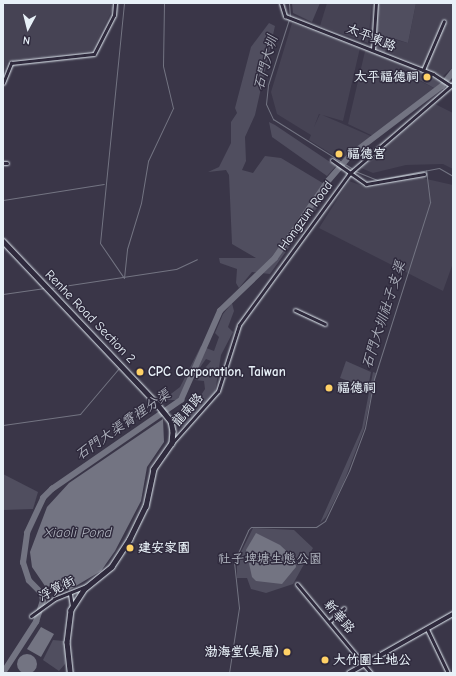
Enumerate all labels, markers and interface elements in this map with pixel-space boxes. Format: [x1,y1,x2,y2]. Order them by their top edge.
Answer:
north arrow [8,8,48,48]
street label: 太平東路 [344,21,398,55]
text: N [22,34,31,47]
water label: 石門大圳 [251,34,281,92]
place label: 太平福德祠 [354,69,419,85]
marker: 太平福德祠 [422,72,432,82]
place label: 福德宮 [347,146,386,162]
marker: 福德宮 [334,149,344,159]
street label: Hongzun Road [276,178,336,254]
water label: 石門大圳社子支渠 [359,259,409,371]
street label: Renhe Road Section 2 [42,267,138,367]
place label: CPC Corporation, Taiwan [148,364,286,380]
marker: CPC Corporation, Taiwan [135,367,145,377]
place label: 福德祠 [337,380,376,396]
marker: 福德祠 [324,383,334,393]
water label: 石門大渠霄裡分渠 [72,386,174,464]
street label: 龍南路 [169,390,207,430]
water label: Xiaoli Pond [44,525,112,541]
place label: 建安家園 [138,540,190,556]
marker: 建安家園 [125,543,135,553]
park label: 社子埤塘生態公園 [218,551,322,567]
street label: 浮筧街 [36,573,78,605]
street label: 新華路 [320,597,358,637]
place label: 渤海堂(吳厝) [205,644,279,660]
marker: 渤海堂(吳厝) [282,647,292,657]
place label: 大竹圍土地公 [333,652,411,668]
marker: 大竹圍土地公 [320,655,330,665]

